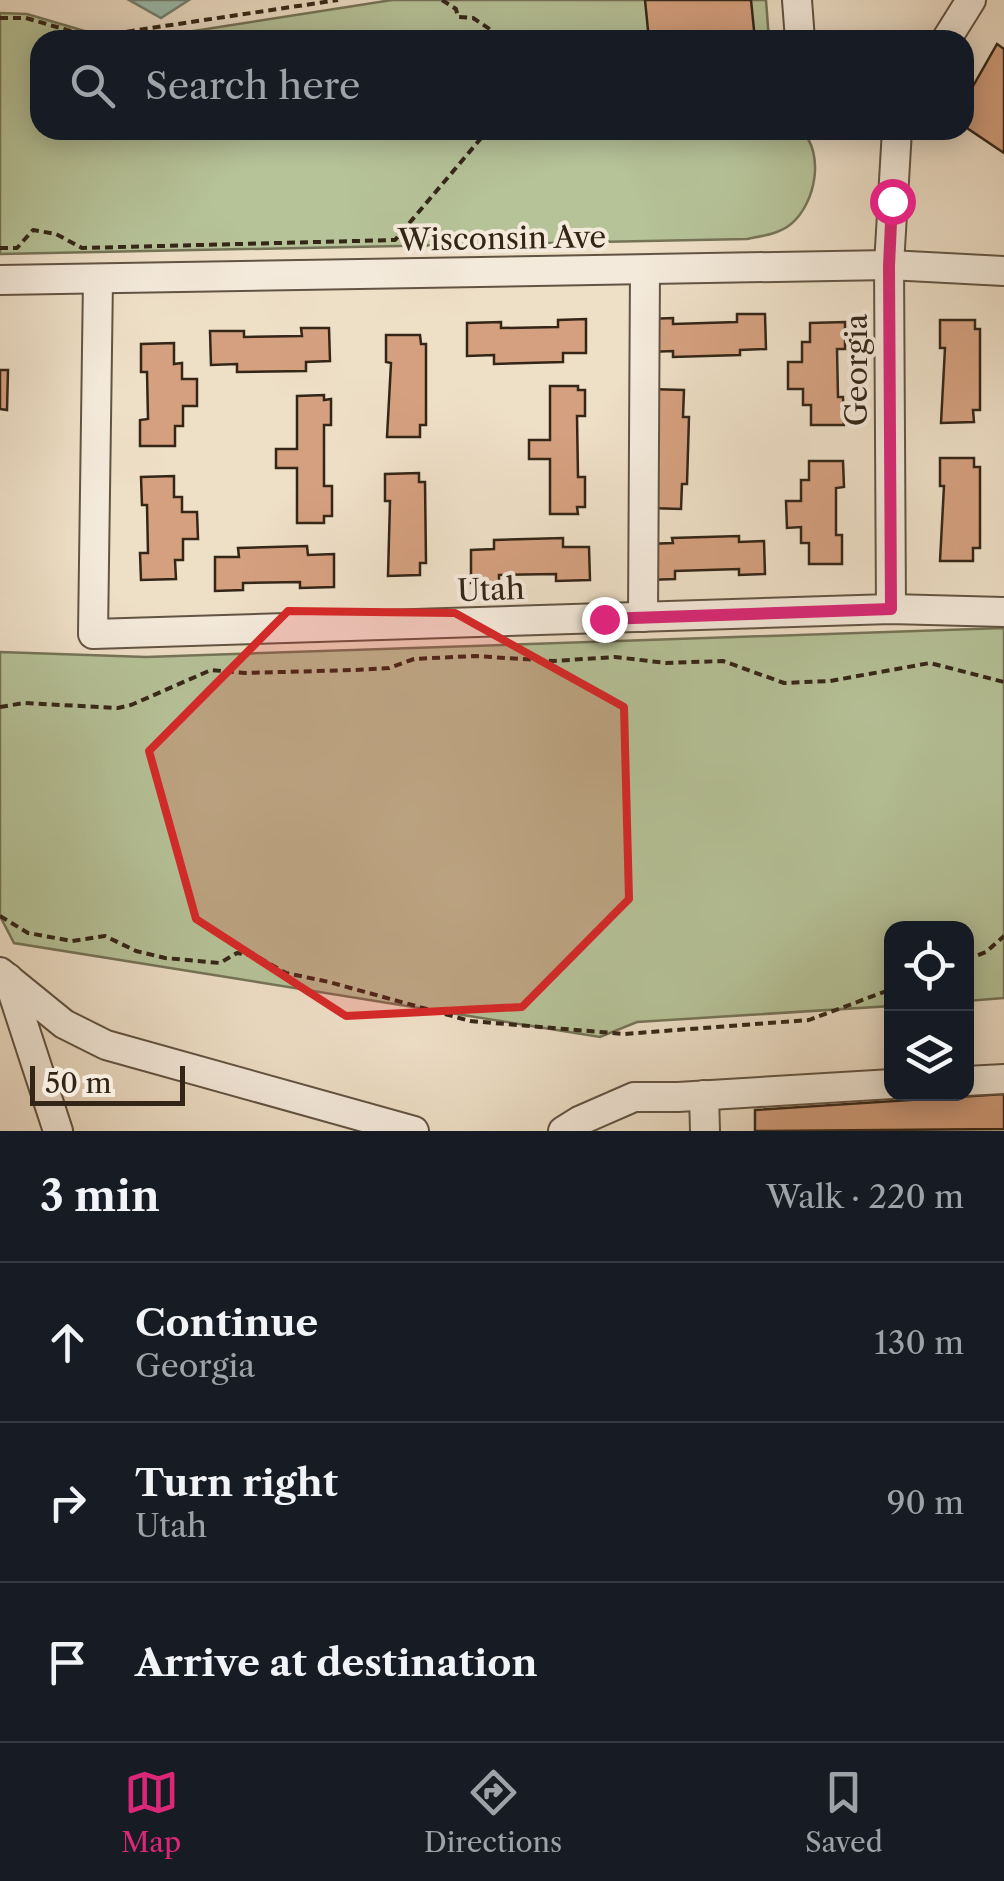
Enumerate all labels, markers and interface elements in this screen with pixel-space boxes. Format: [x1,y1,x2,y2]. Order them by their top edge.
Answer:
search box [30,30,974,140]
icon: search [65,58,120,113]
text: Search here [145,62,360,109]
route start [870,179,916,225]
street label: Wisconsin Ave [397,218,606,259]
street label: Georgia [838,314,875,426]
street label: Utah [457,570,526,609]
route end [582,597,628,643]
map controls [884,921,974,1101]
button: locate [884,921,974,1011]
button: layers [884,1011,974,1101]
scale bar [30,1061,185,1106]
text: 50 m [45,1066,112,1100]
text: 3 min [40,1170,160,1222]
text: Walk · 220 m [766,1177,964,1216]
text: Continue [135,1299,318,1346]
icon: ahead [40,1315,95,1370]
text: 130 m [874,1323,964,1362]
text: Georgia [135,1346,255,1385]
text: Turn right [135,1459,338,1506]
icon: right [40,1475,95,1530]
text: 90 m [887,1483,964,1522]
text: Utah [135,1506,207,1545]
icon: arrive [40,1635,95,1690]
text: Arrive at destination [135,1639,538,1686]
tab: Map [121,1765,181,1859]
tab: Directions [424,1765,562,1859]
tab: Saved [805,1765,883,1859]

